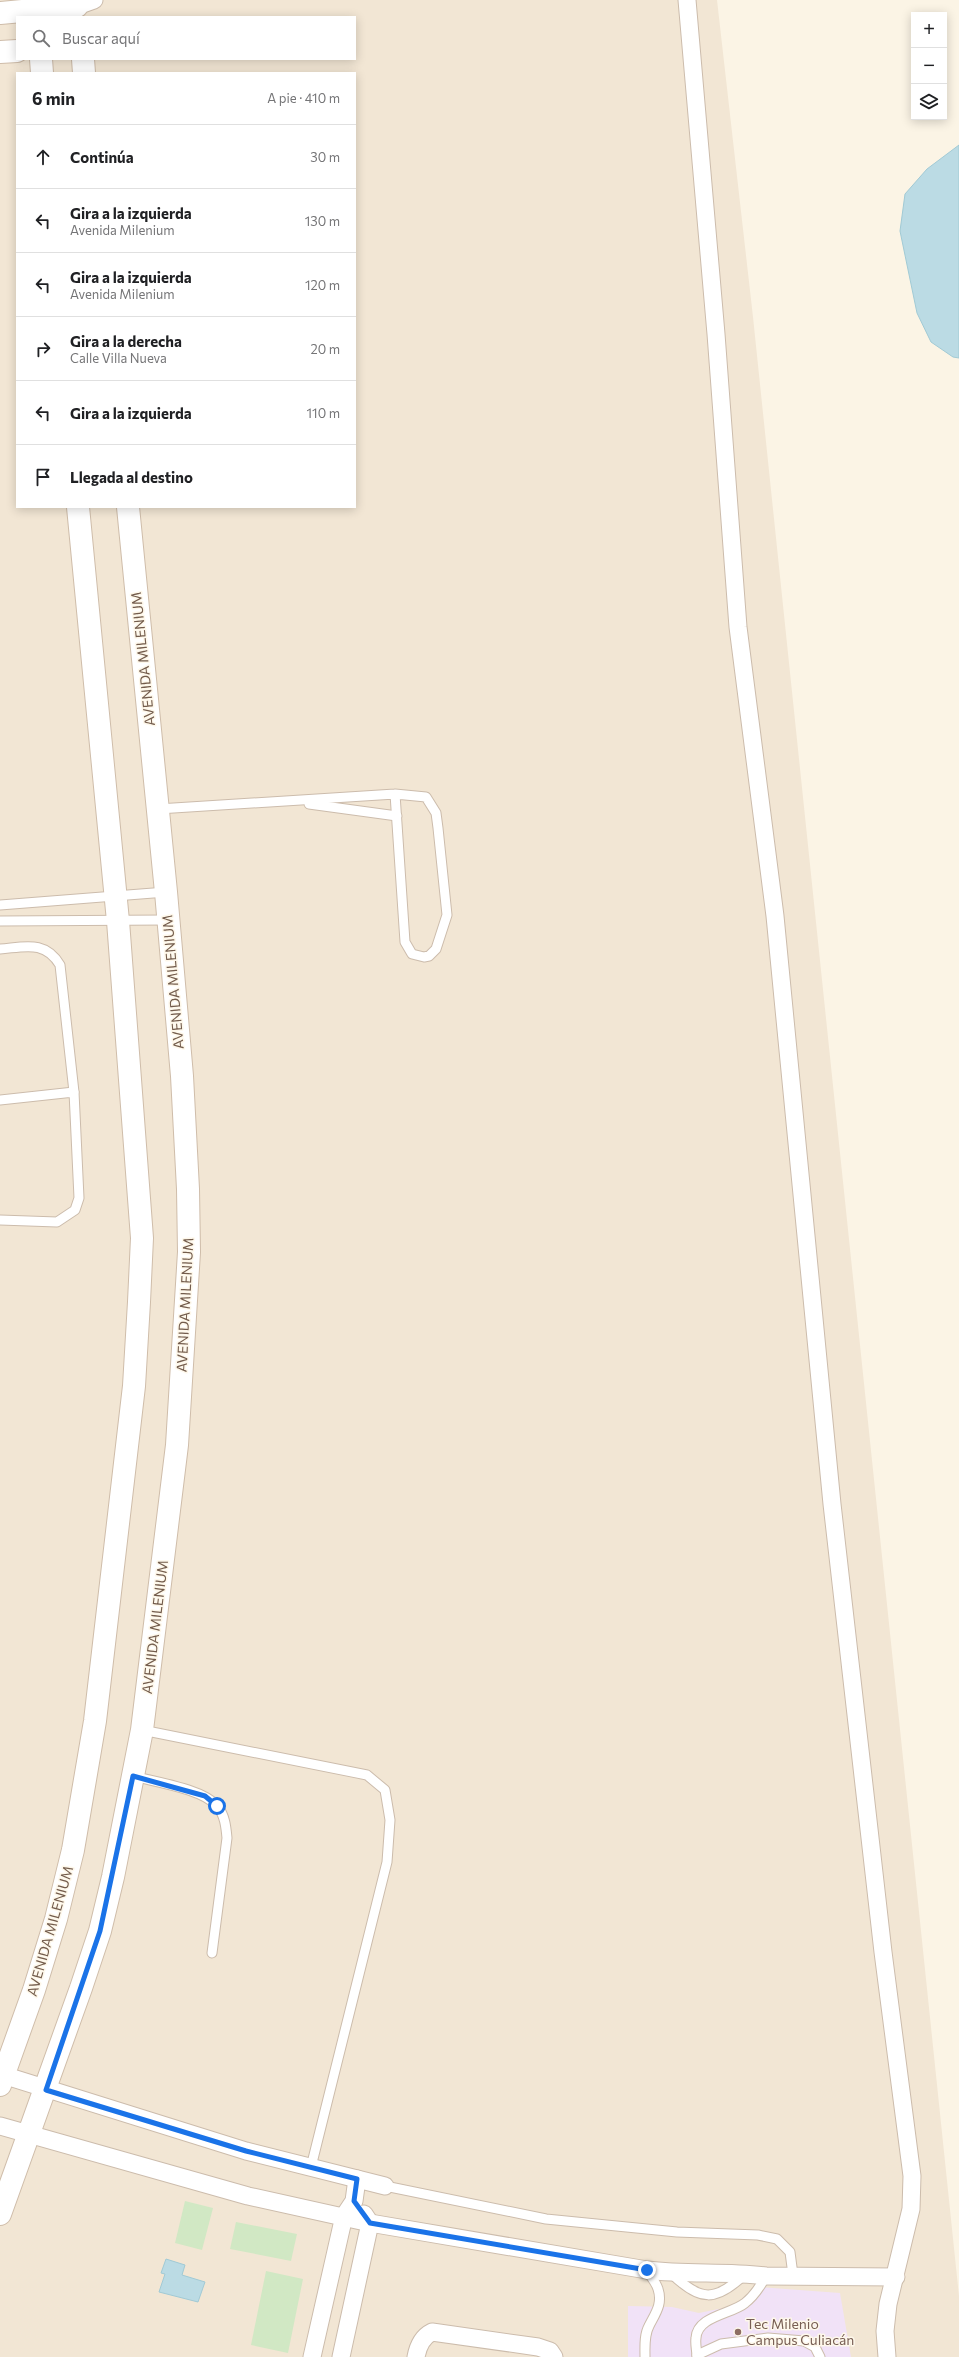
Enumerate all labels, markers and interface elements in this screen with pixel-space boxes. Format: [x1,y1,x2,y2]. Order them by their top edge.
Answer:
map controls [911,12,947,120]
button: + [911,12,947,48]
search box [16,16,356,60]
icon: search [30,27,52,49]
text: Buscar aquí [62,29,140,47]
button: − [911,48,947,84]
button: layers [911,84,947,120]
text: 6 min [32,88,75,109]
text: A pie · 410 m [267,90,340,106]
icon: ahead [32,146,54,168]
text: Continúa [70,148,134,166]
text: 30 m [310,149,340,165]
text: Gira a la izquierda [70,204,192,222]
icon: left [32,210,54,232]
text: 130 m [305,213,340,229]
text: Avenida Milenium [70,222,175,238]
text: Gira a la izquierda [70,268,192,286]
icon: left [32,274,54,296]
text: 120 m [305,277,340,293]
text: Avenida Milenium [70,286,175,302]
text: Gira a la derecha [70,332,182,350]
icon: right [32,338,54,360]
text: 20 m [311,341,340,357]
text: Calle Villa Nueva [70,350,167,366]
icon: left [32,402,54,424]
text: Gira a la izquierda [70,404,192,422]
text: 110 m [307,405,340,421]
icon: arrive [32,466,54,488]
text: Llegada al destino [70,468,193,486]
street label: AVENIDA MILENIUM [127,591,158,727]
street label: AVENIDA MILENIUM [158,914,187,1050]
street label: AVENIDA MILENIUM [172,1237,197,1373]
street label: AVENIDA MILENIUM [138,1559,171,1695]
route start [208,1797,226,1815]
street label: AVENIDA MILENIUM [23,1864,76,1998]
route end [638,2261,656,2279]
place label: Tec Milenio Campus Culiacán [746,2315,854,2348]
marker: Tec Milenio Campus Culiacán [733,2327,743,2337]

